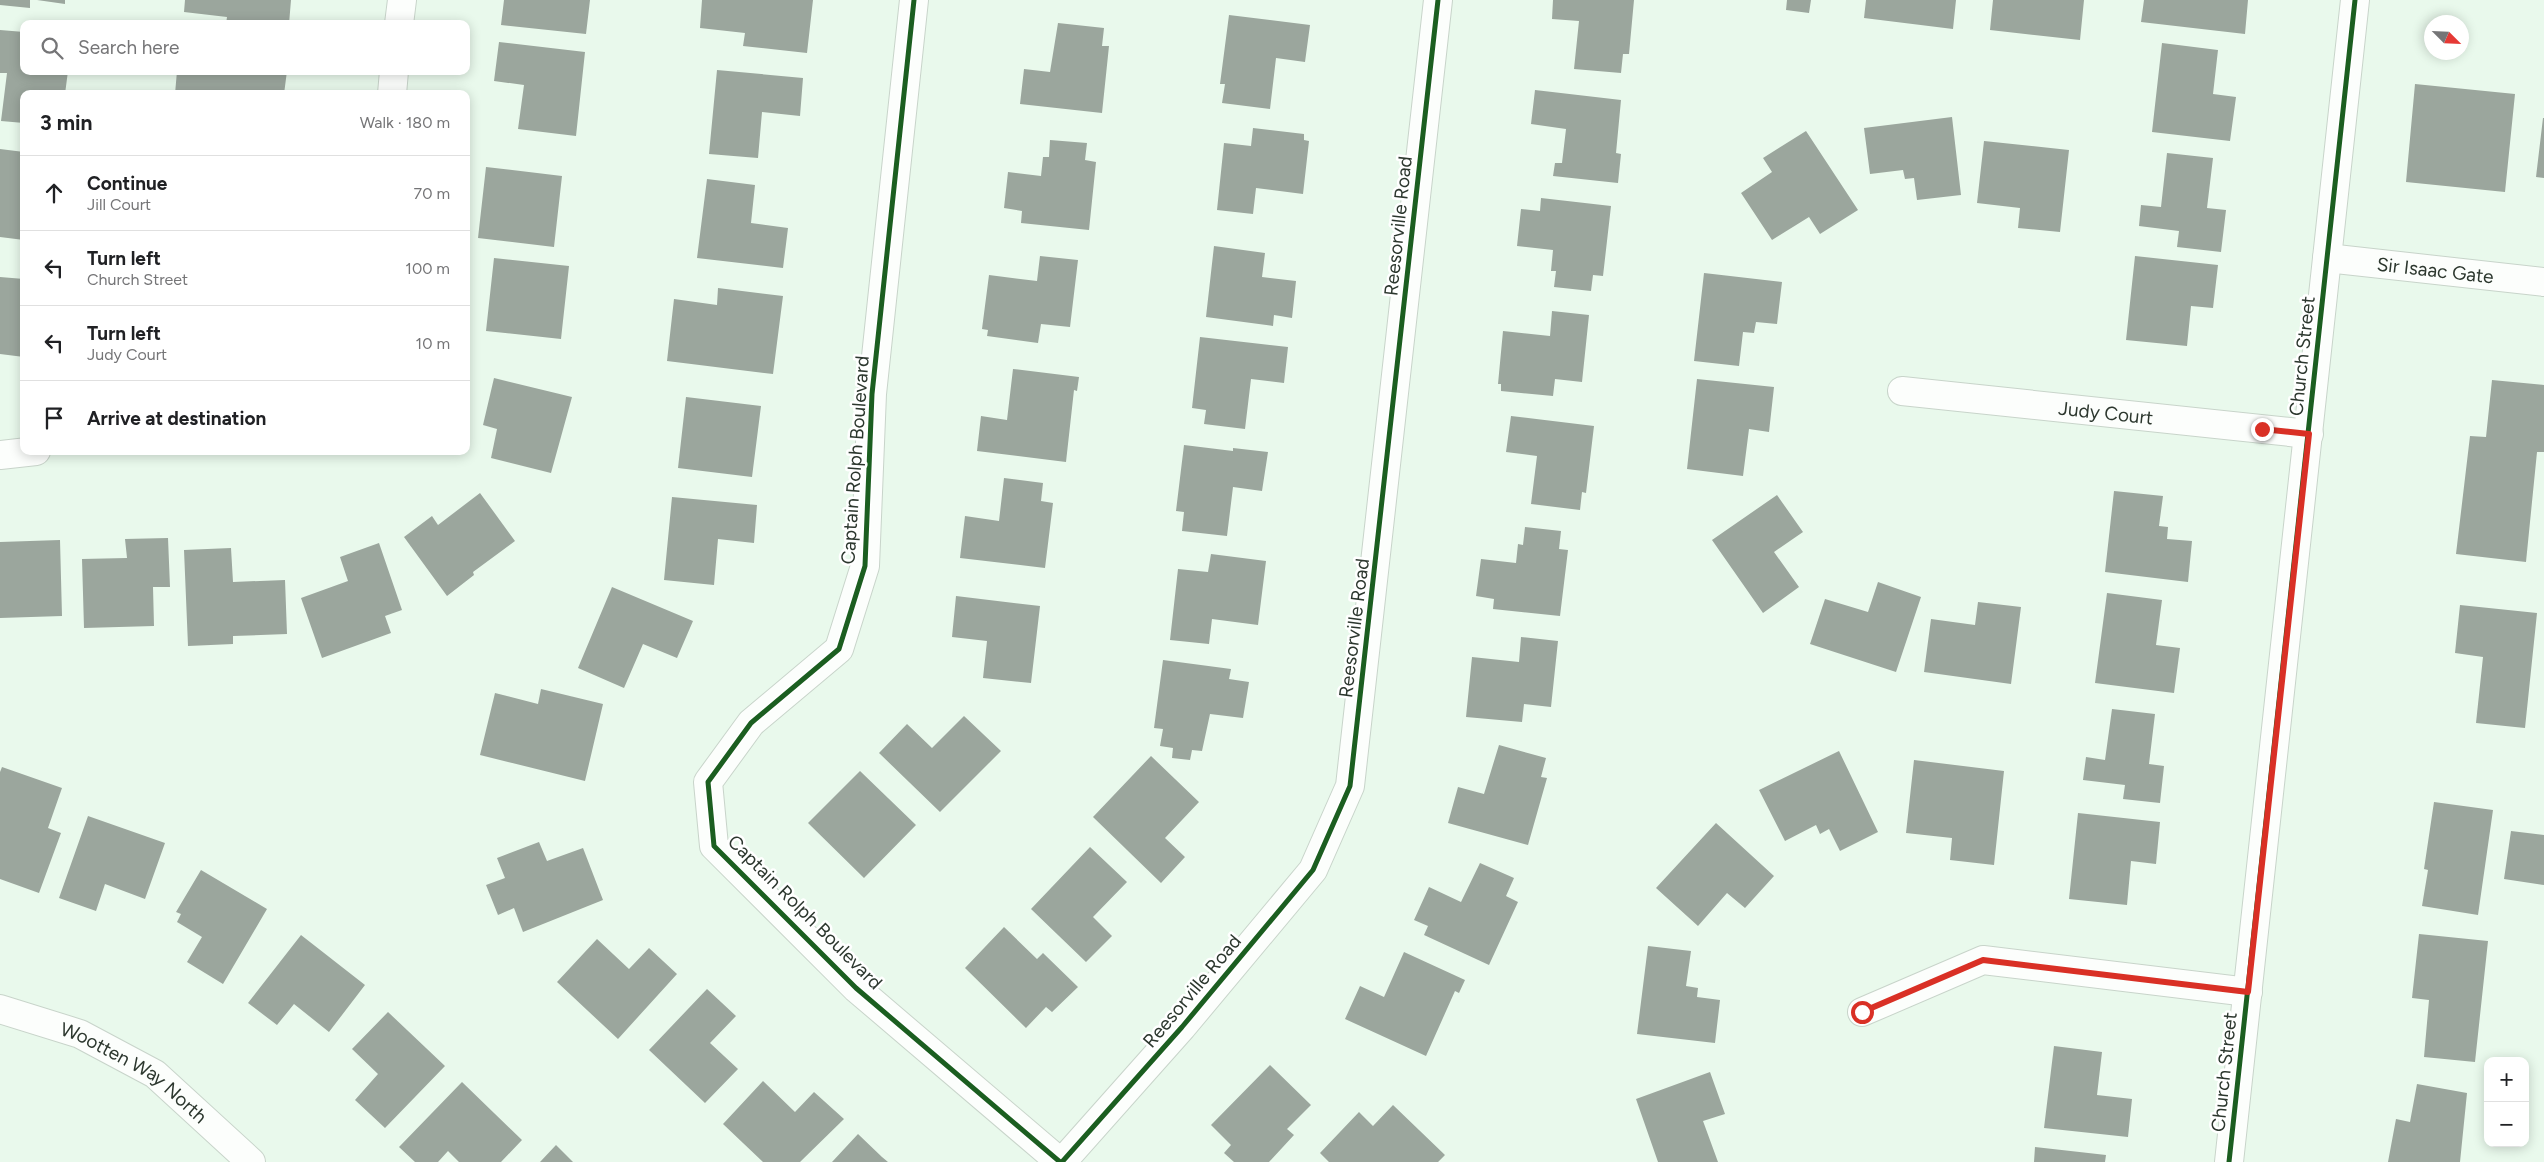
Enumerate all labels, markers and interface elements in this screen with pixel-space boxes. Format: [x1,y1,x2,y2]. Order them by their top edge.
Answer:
north arrow [2424,15,2469,60]
search box [20,20,470,75]
icon: search [38,34,66,62]
text: Search here [78,36,180,59]
text: 3 min [40,110,92,135]
text: Walk · 180 m [360,113,450,132]
street label: Reesorville Road [1379,155,1417,297]
text: Continue [87,172,167,195]
icon: ahead [40,179,68,207]
text: 70 m [414,184,450,203]
text: Jill Court [87,195,151,214]
text: Turn left [87,247,161,270]
street label: Sir Isaac Gate [2376,252,2495,288]
icon: left [40,254,68,282]
text: 100 m [405,259,450,278]
text: Church Street [87,270,188,289]
street label: Church Street [2284,295,2320,417]
text: Turn left [87,322,161,345]
icon: left [40,329,68,357]
text: 10 m [416,334,450,353]
text: Judy Court [87,345,167,364]
street label: Captain Rolph Boulevard [836,355,874,565]
street label: Judy Court [2057,396,2154,429]
icon: arrive [40,404,68,432]
text: Arrive at destination [87,407,266,430]
route end [2251,418,2274,441]
street label: Reesorville Road [1334,557,1374,699]
street label: Captain Rolph Boulevard [723,830,887,994]
street label: Reesorville Road [1138,930,1246,1052]
route start [1851,1001,1874,1024]
street label: Church Street [2206,1011,2242,1133]
street label: Wootten Way North [58,1017,212,1128]
map controls [2484,1057,2529,1147]
button: + [2484,1057,2529,1102]
button: − [2484,1102,2529,1147]

